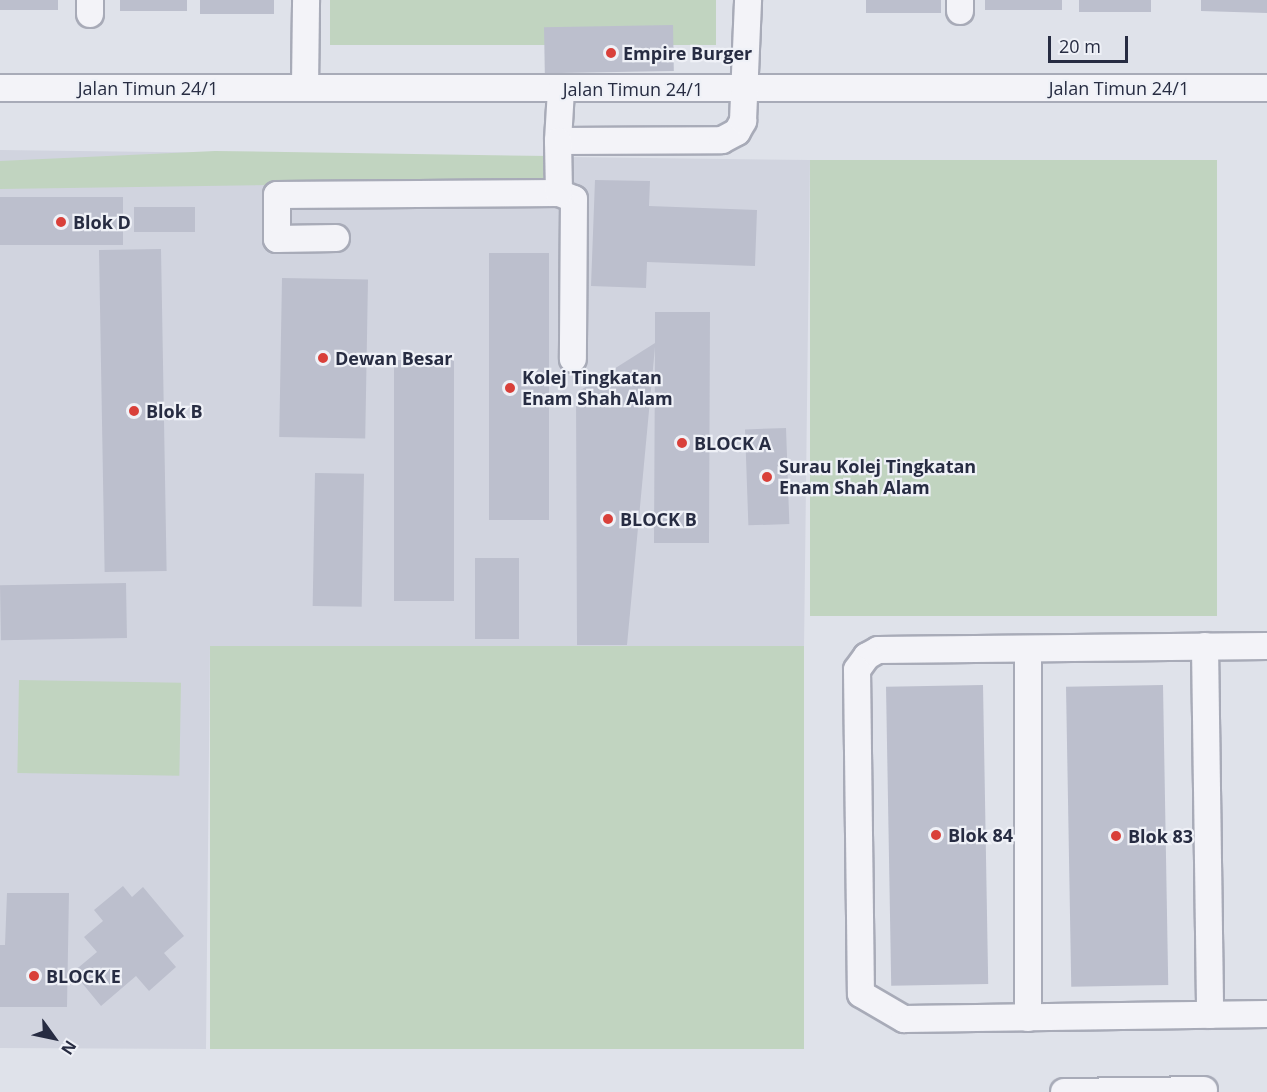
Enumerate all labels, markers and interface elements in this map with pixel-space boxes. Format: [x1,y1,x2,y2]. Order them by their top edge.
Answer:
scale bar [1051,24,1130,62]
text: 20 m [1059,34,1101,58]
place label: Empire Burger [623,42,752,64]
marker: Empire Burger [604,46,618,60]
street label: Jalan Timun 24/1 [78,77,218,99]
street label: Jalan Timun 24/1 [1049,77,1189,99]
street label: Jalan Timun 24/1 [563,78,703,100]
place label: Blok D [73,211,131,233]
marker: Blok D [54,215,68,229]
place label: Dewan Besar [335,347,452,369]
marker: Dewan Besar [316,351,330,365]
place label: Kolej Tingkatan Enam Shah Alam [522,367,673,410]
marker: Kolej Tingkatan Enam Shah Alam [503,381,517,395]
place label: Blok B [146,400,203,422]
marker: Blok B [127,404,141,418]
place label: BLOCK A [694,432,771,454]
marker: BLOCK A [675,436,689,450]
place label: Surau Kolej Tingkatan Enam Shah Alam [779,456,976,498]
marker: Surau Kolej Tingkatan Enam Shah Alam [760,470,774,484]
place label: BLOCK B [620,508,697,530]
marker: BLOCK B [601,512,615,526]
place label: Blok 84 [948,824,1013,846]
place label: Blok 83 [1128,825,1193,847]
marker: Blok 84 [929,828,943,842]
marker: Blok 83 [1109,829,1123,843]
place label: BLOCK E [46,965,121,987]
marker: BLOCK E [27,969,41,983]
north arrow [24,1008,84,1068]
text: N [56,1036,82,1059]

